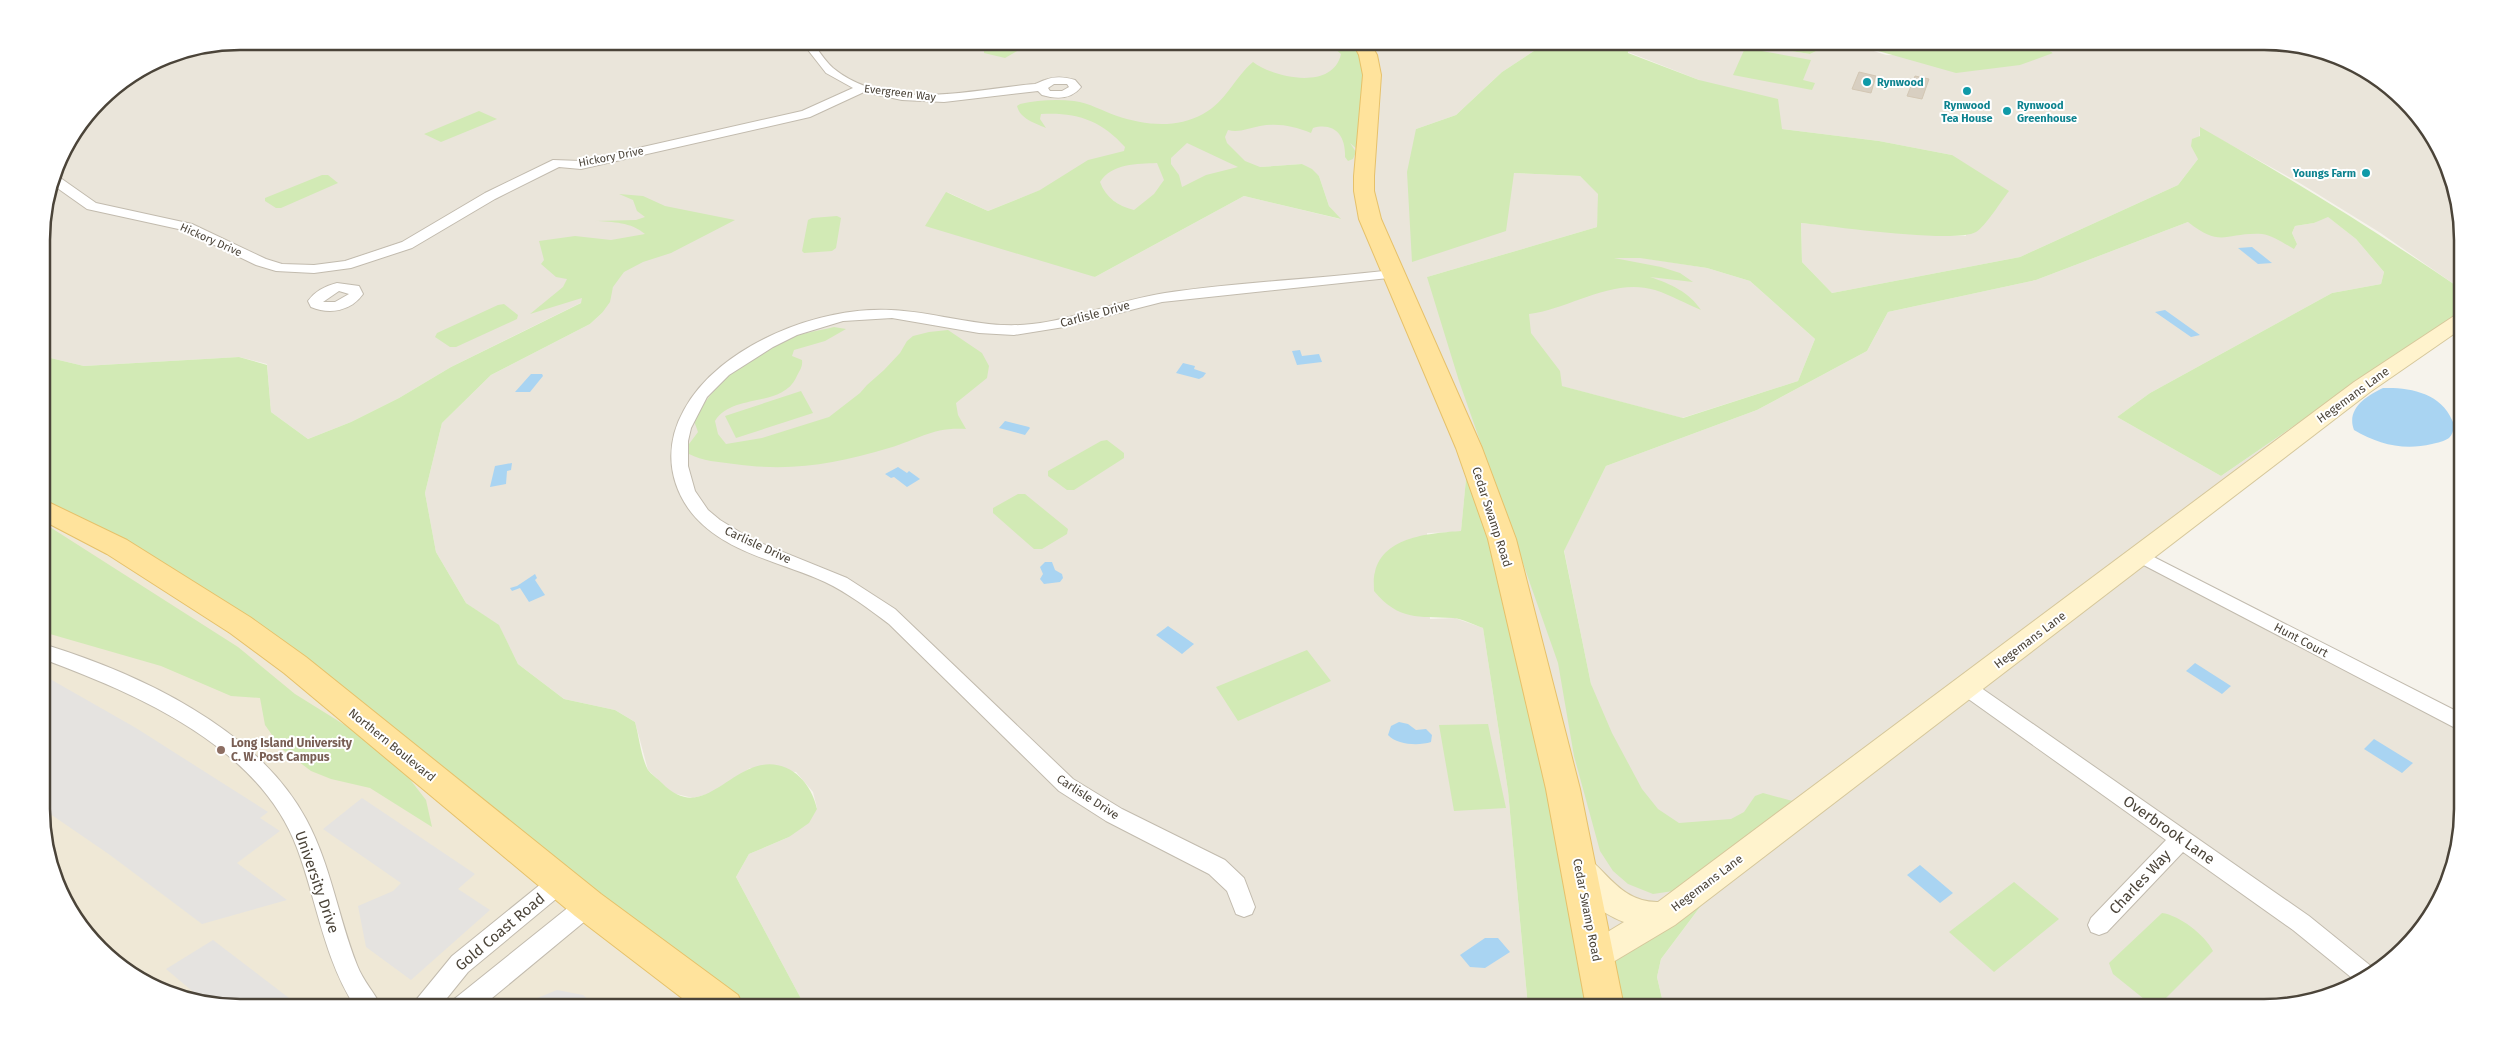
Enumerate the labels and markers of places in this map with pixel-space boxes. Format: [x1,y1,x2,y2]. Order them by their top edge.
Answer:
marker: Rynwood [1861,76,1873,88]
place label: Rynwood [1877,76,1924,89]
marker: Rynwood Tea House [1961,85,1973,97]
place label: Rynwood Tea House [1941,99,1993,125]
place label: Rynwood Greenhouse [2017,99,2077,125]
marker: Rynwood Greenhouse [2001,105,2013,117]
place label: Youngs Farm [2292,167,2356,180]
marker: Youngs Farm [2360,167,2372,179]
place label: Long Island University C. W. Post Campus [231,736,353,764]
marker: Long Island University C. W. Post Campus [215,744,227,756]

